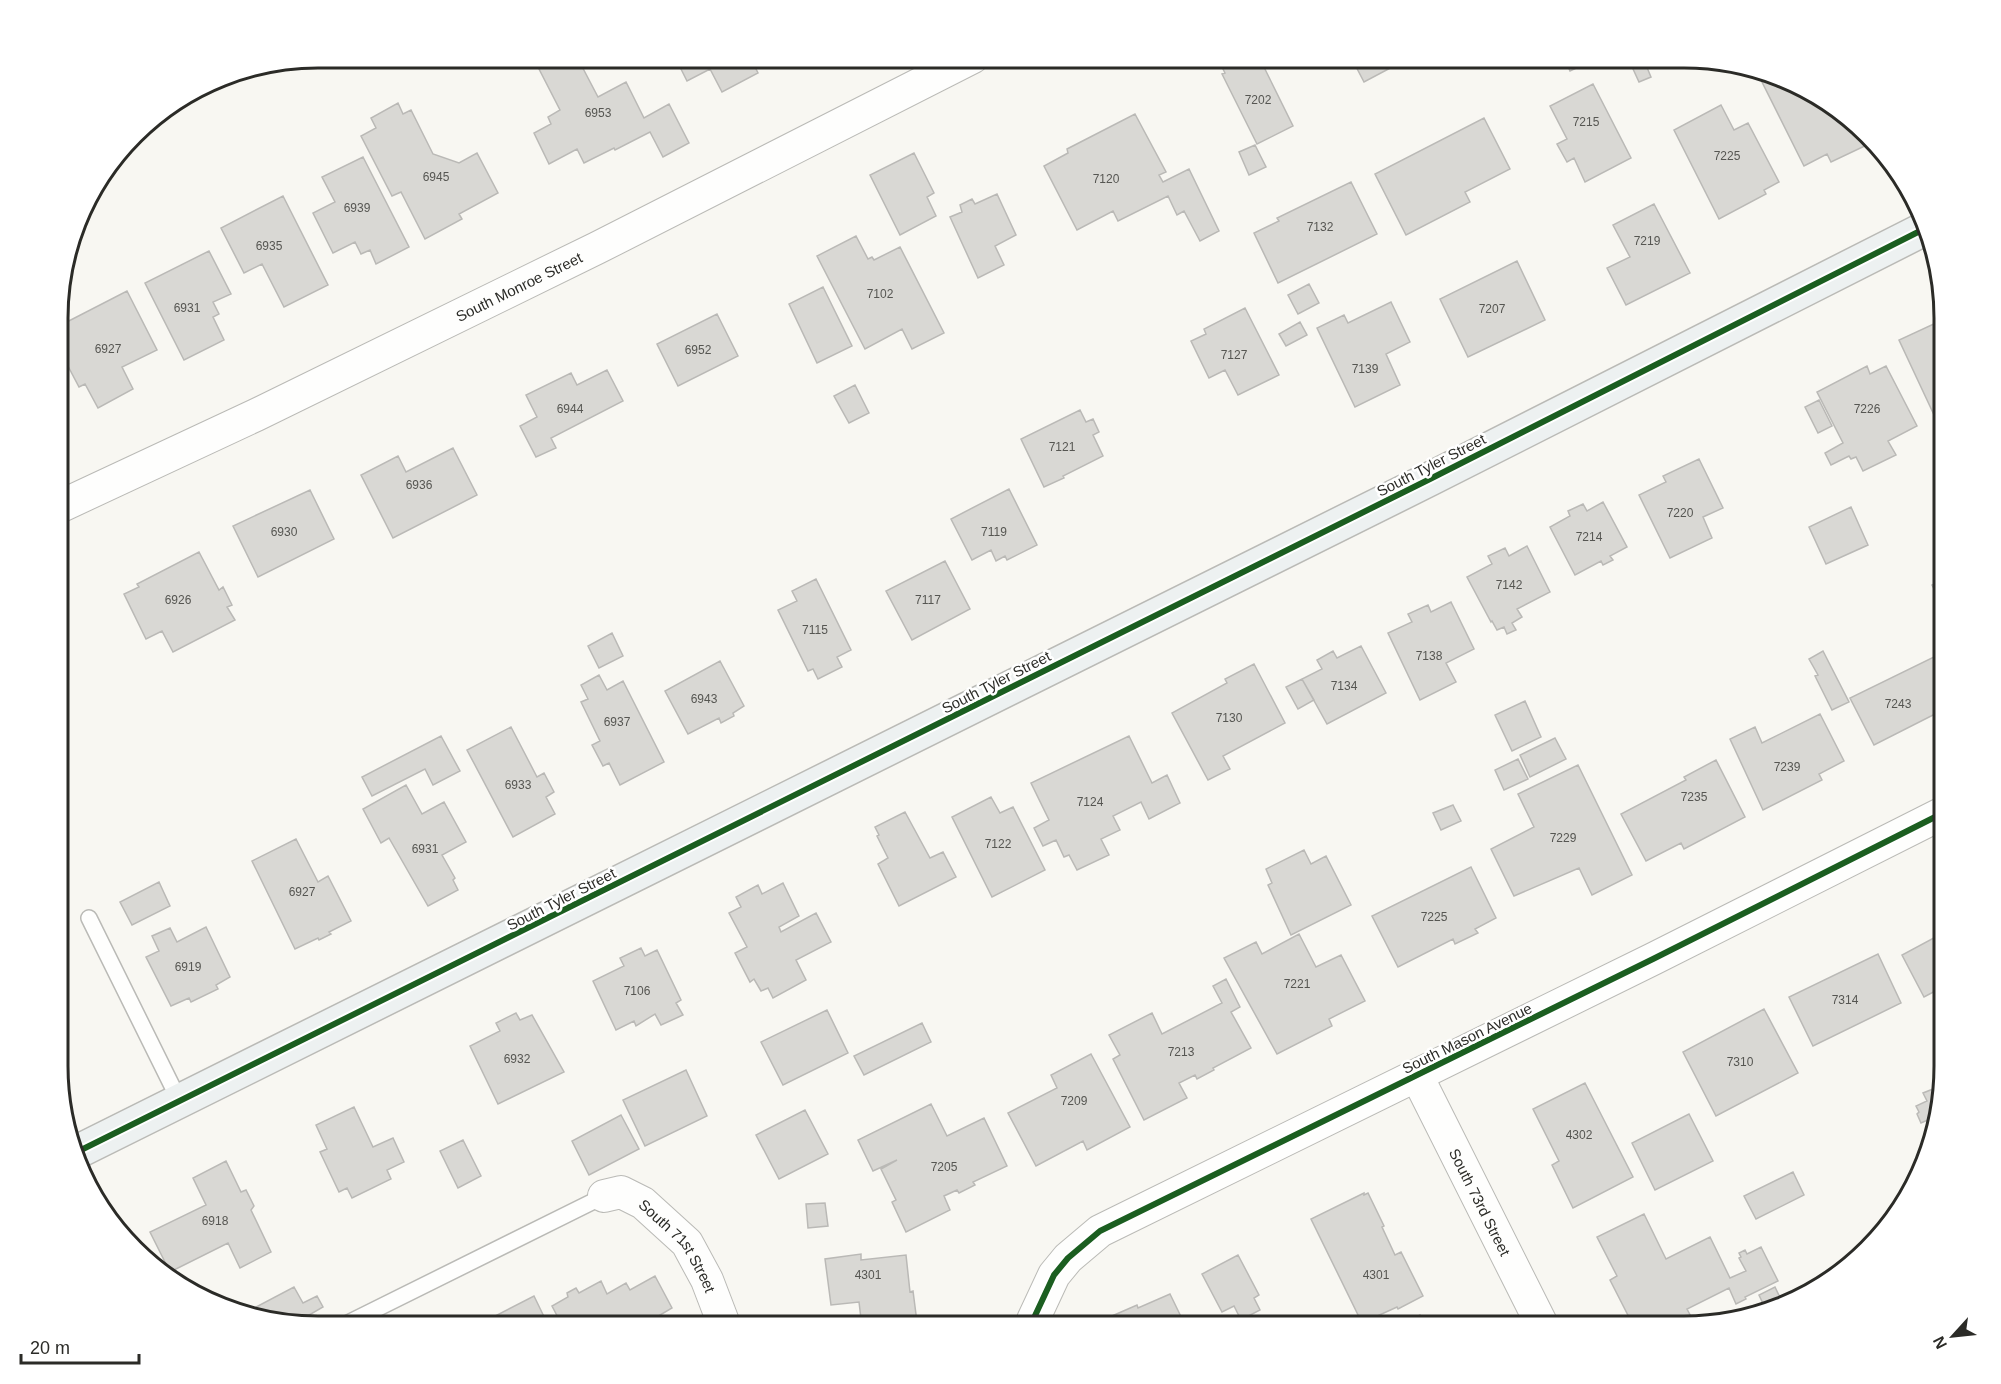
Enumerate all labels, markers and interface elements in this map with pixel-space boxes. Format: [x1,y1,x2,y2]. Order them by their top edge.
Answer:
house number: 7202 [1245,93,1272,107]
house number: 6953 [585,106,612,120]
house number: 7215 [1573,115,1600,129]
house number: 7225 [1714,149,1741,163]
house number: 6945 [423,170,450,184]
house number: 7120 [1093,172,1120,186]
house number: 6939 [344,201,371,215]
house number: 7132 [1307,220,1334,234]
house number: 7219 [1634,234,1661,248]
house number: 6935 [256,239,283,253]
street label: South Monroe Street [453,248,585,324]
house number: 7102 [867,287,894,301]
house number: 6931 [174,301,201,315]
house number: 7207 [1479,302,1506,316]
house number: 6927 [95,342,122,356]
house number: 6952 [685,343,712,357]
house number: 7127 [1221,348,1248,362]
house number: 7139 [1352,362,1379,376]
house number: 6944 [557,402,584,416]
house number: 7226 [1854,402,1881,416]
street label: South Tyler Street [1374,430,1489,500]
house number: 7121 [1049,440,1076,454]
house number: 6936 [406,478,433,492]
house number: 7220 [1667,506,1694,520]
house number: 6930 [271,525,298,539]
house number: 7119 [981,525,1007,539]
house number: 7214 [1576,530,1603,544]
house number: 7142 [1496,578,1523,592]
house number: 6926 [165,593,192,607]
house number: 7117 [915,593,941,607]
house number: 7115 [802,623,828,637]
street label: South Tyler Street [939,647,1054,717]
house number: 7138 [1416,649,1443,663]
house number: 7134 [1331,679,1358,693]
house number: 6943 [691,692,718,706]
house number: 7243 [1885,697,1912,711]
house number: 7130 [1216,711,1243,725]
house number: 6937 [604,715,631,729]
house number: 7239 [1774,760,1801,774]
house number: 6933 [505,778,532,792]
house number: 7235 [1681,790,1708,804]
house number: 7124 [1077,795,1104,809]
house number: 7229 [1550,831,1577,845]
house number: 7122 [985,837,1012,851]
house number: 6931 [412,842,439,856]
street label: South Tyler Street [504,864,619,934]
house number: 6927 [289,885,316,899]
house number: 7225 [1421,910,1448,924]
house number: 6919 [175,960,202,974]
house number: 7221 [1284,977,1311,991]
house number: 7106 [624,984,651,998]
house number: 7314 [1832,993,1859,1007]
street label: South Mason Avenue [1399,999,1535,1077]
house number: 7213 [1168,1045,1195,1059]
house number: 6932 [504,1052,531,1066]
house number: 7310 [1727,1055,1754,1069]
house number: 7209 [1061,1094,1088,1108]
house number: 4302 [1566,1128,1593,1142]
street label: South 73rd Street [1446,1146,1515,1259]
house number: 7205 [931,1160,958,1174]
street label: South 71st Street [636,1195,720,1295]
house number: 6918 [202,1214,229,1228]
house number: 4301 [855,1268,882,1282]
house number: 4301 [1363,1268,1390,1282]
north arrow [1923,1306,1983,1366]
scale bar [21,1327,140,1365]
text: N [1930,1334,1950,1352]
text: 20 m [30,1338,70,1358]

